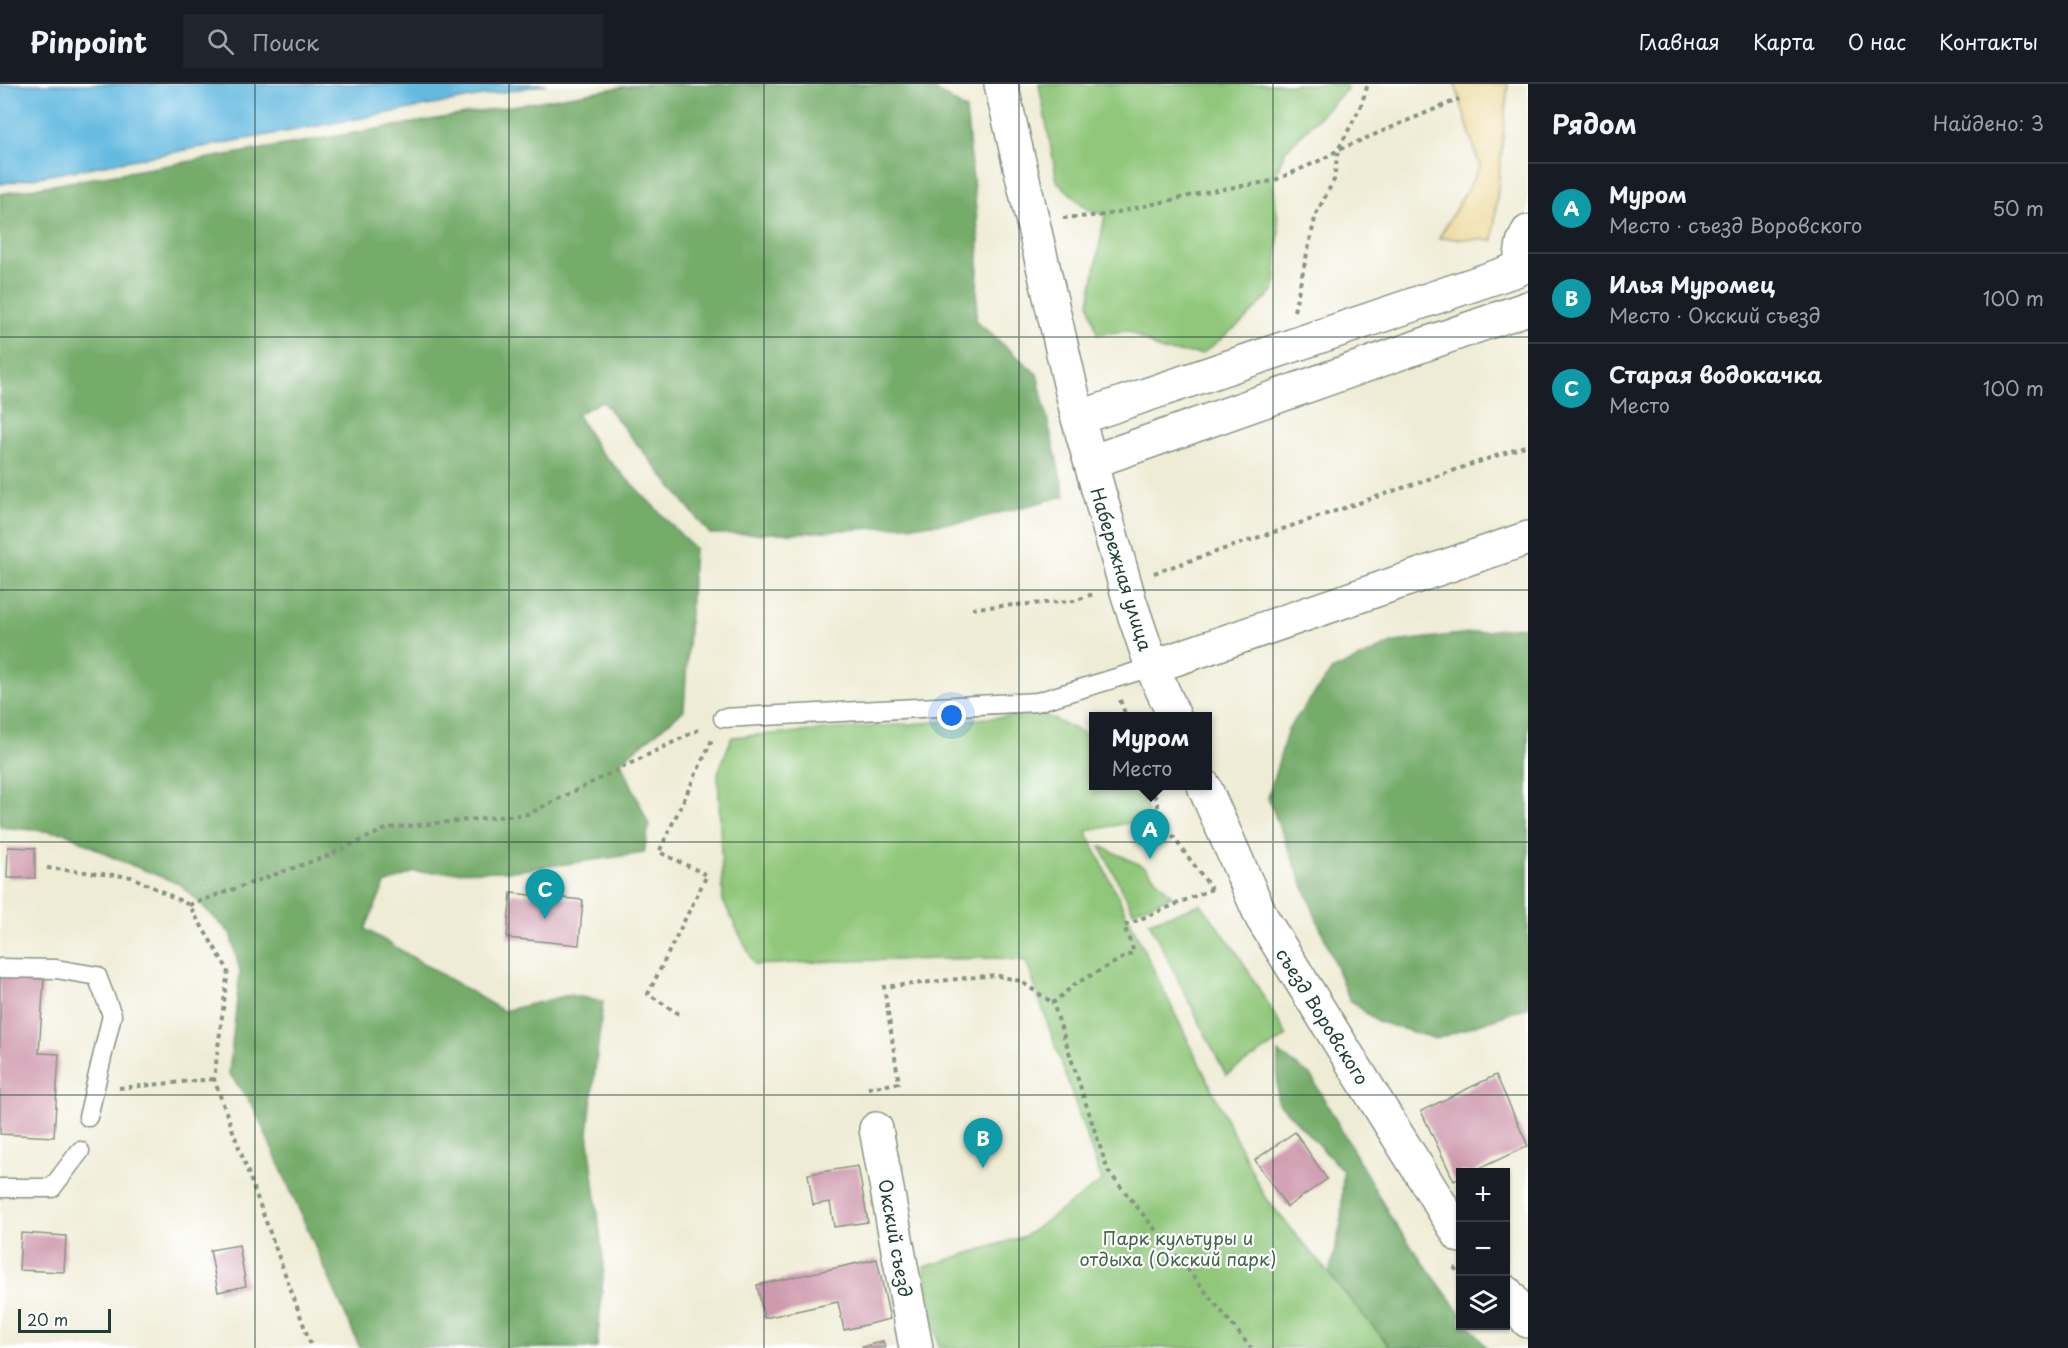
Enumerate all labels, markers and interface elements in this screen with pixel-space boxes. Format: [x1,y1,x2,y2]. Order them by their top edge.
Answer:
search box [183,14,603,68]
text: Pinpoint [30,20,147,63]
icon: search [204,25,237,58]
text: Поиск [252,25,319,58]
text: Главная [1639,25,1720,57]
text: Карта [1753,25,1815,57]
text: О нас [1848,25,1906,57]
text: Контакты [1939,25,2038,57]
text: Рядом [1552,104,1637,143]
text: Найдено: 3 [1933,108,2044,138]
text: Муром [1609,177,1687,210]
text: A [1564,193,1579,223]
text: 50 m [1992,193,2044,223]
text: Место · съезд Воровского [1609,210,1862,240]
text: Илья Муромец [1609,267,1775,300]
text: B [1565,283,1578,313]
text: 100 m [1983,283,2044,313]
text: Место · Окский съезд [1609,300,1821,330]
text: Старая водокачка [1609,357,1822,390]
text: C [1564,373,1579,403]
text: 100 m [1983,373,2044,403]
text: Место [1609,390,1670,420]
street label: Набережная улица [1084,484,1160,655]
your location [937,701,966,730]
popup [1089,712,1212,790]
text: Муром [1112,720,1190,753]
text: Место [1112,753,1172,783]
pin: A [1130,810,1170,859]
pin: C [526,870,564,919]
street label: съезд Воровского [1270,942,1376,1090]
pin: B [964,1118,1002,1168]
map controls [1456,1168,1510,1330]
button: + [1456,1168,1510,1222]
street label: Окский съезд [872,1177,920,1299]
button: − [1456,1222,1510,1276]
park label: Парк культуры и отдыха (Окский парк) [1079,1224,1277,1272]
button: layers [1456,1276,1510,1330]
scale bar [18,1306,111,1334]
text: 20 m [27,1307,68,1331]

